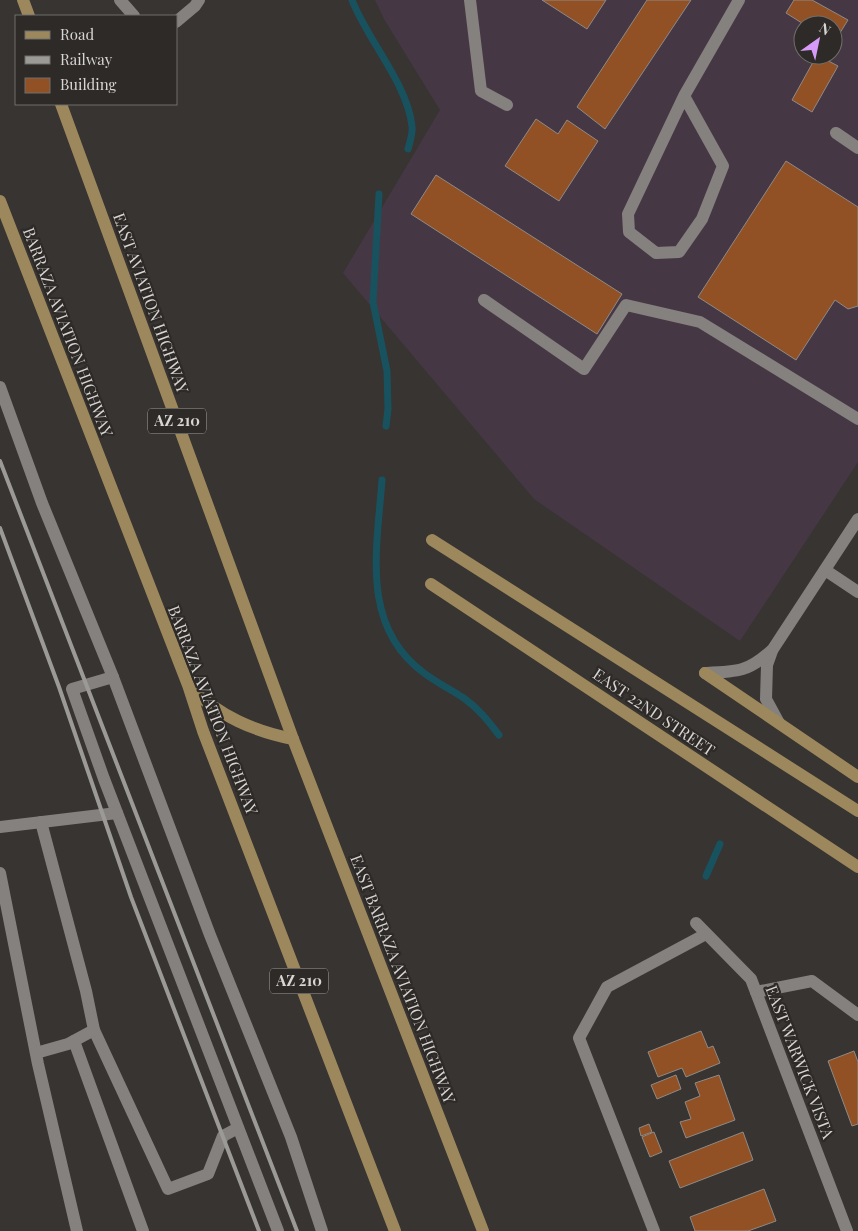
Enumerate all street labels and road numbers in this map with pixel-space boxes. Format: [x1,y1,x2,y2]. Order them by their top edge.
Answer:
street label: EAST AVIATION HIGHWAY [109,210,194,397]
street label: BARRAZA AVIATION HIGHWAY [19,224,118,440]
road number: AZ 210 [148,408,206,434]
street label: BARRAZA AVIATION HIGHWAY [164,602,263,818]
street label: EAST 22ND STREET [589,663,719,760]
street label: EAST BARRAZA AVIATION HIGHWAY [346,851,461,1107]
road number: AZ 210 [270,968,328,994]
street label: EAST WARWICK VISTA [762,982,840,1142]

